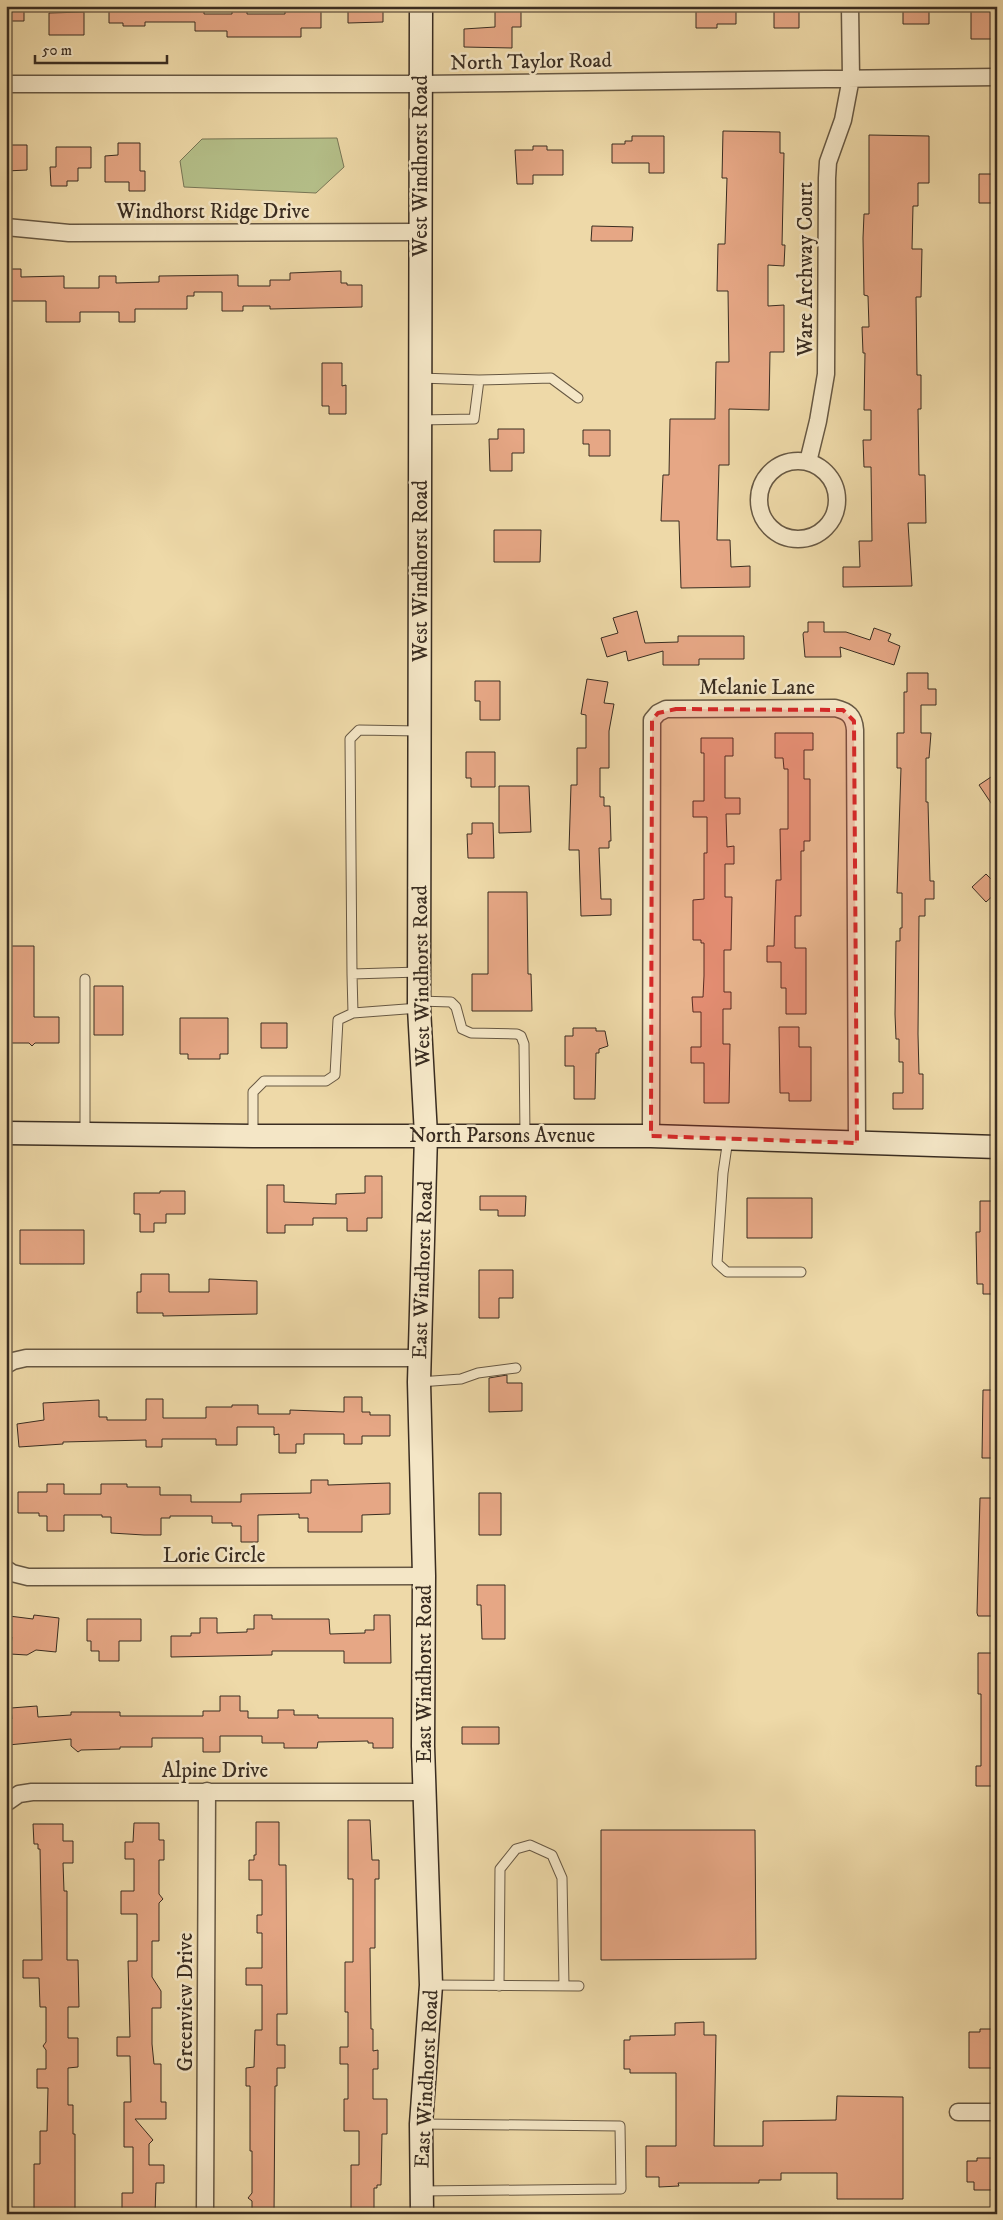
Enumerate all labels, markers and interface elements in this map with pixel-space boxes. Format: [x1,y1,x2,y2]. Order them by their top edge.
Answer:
scale bar [35,32,168,64]
text: 50 m [42,41,72,60]
street label: North Taylor Road [450,48,613,76]
street label: West Windhorst Road [408,75,434,258]
street label: Ware Archway Court [793,181,819,357]
street label: Windhorst Ridge Drive [115,199,310,225]
street label: West Windhorst Road [408,480,434,663]
street label: Melanie Lane [699,675,815,701]
street label: West Windhorst Road [407,884,437,1068]
street label: North Parsons Avenue [409,1123,595,1149]
street label: East Windhorst Road [407,1180,439,1360]
street label: Lorie Circle [163,1543,266,1569]
street label: East Windhorst Road [412,1584,438,1763]
street label: Alpine Drive [162,1758,269,1784]
street label: Greenview Drive [173,1932,199,2071]
street label: East Windhorst Road [409,1989,445,2169]

